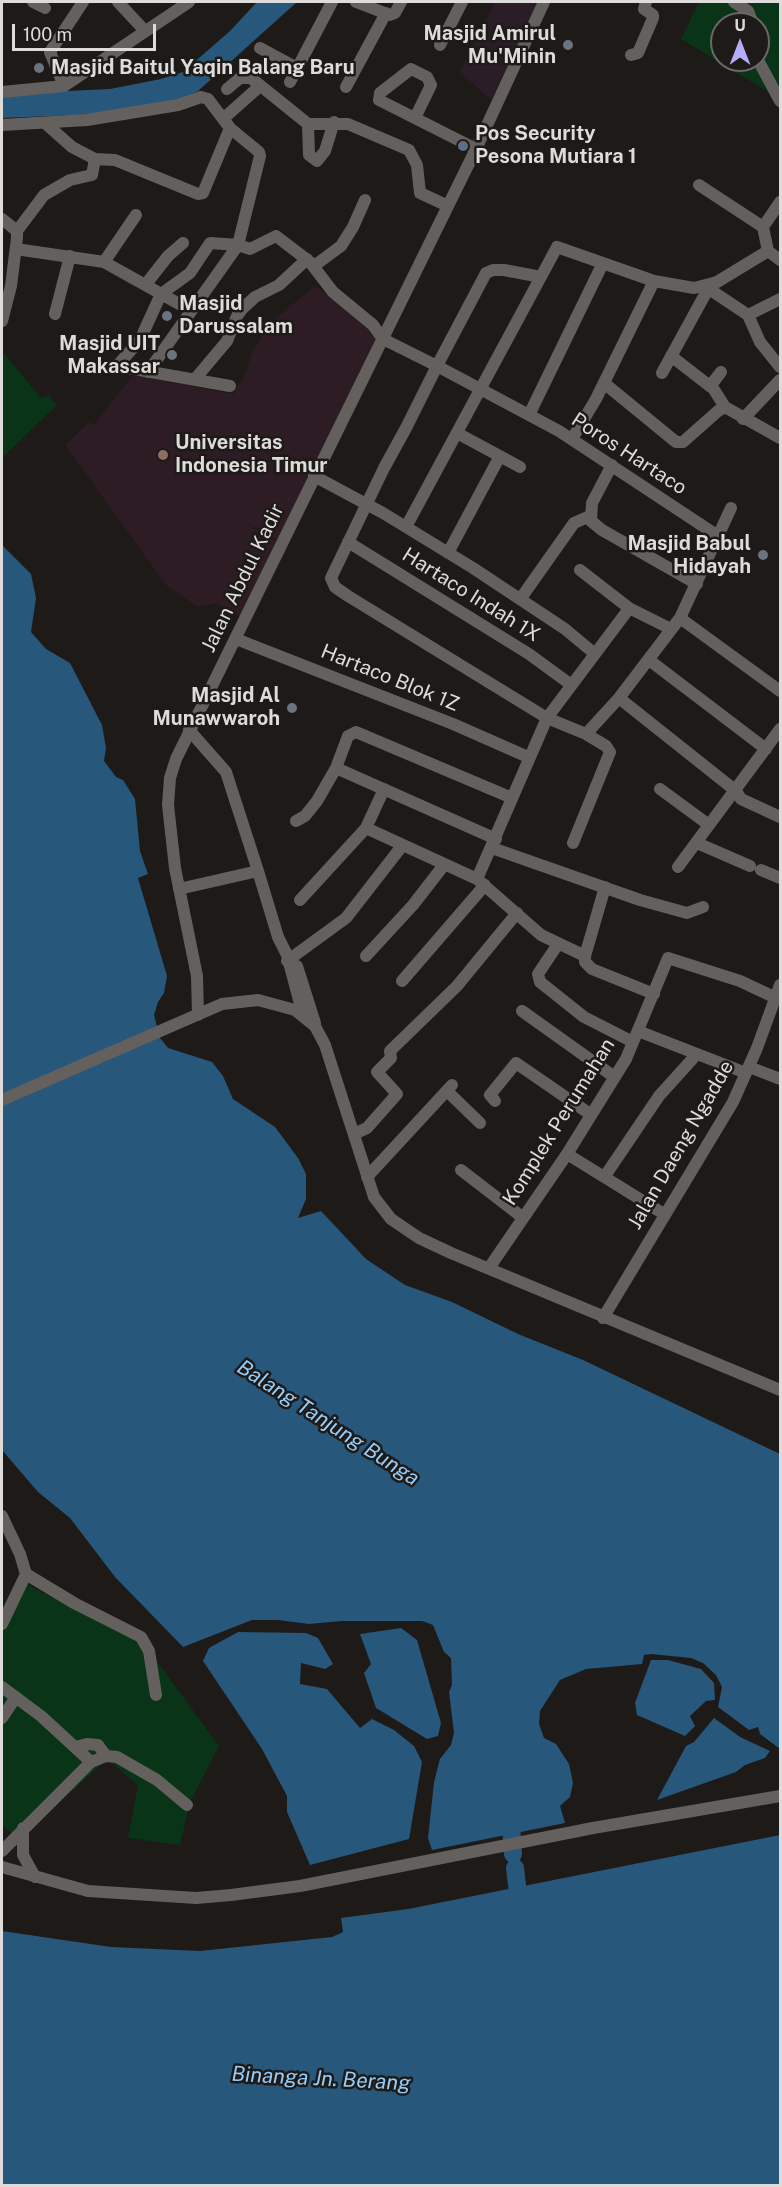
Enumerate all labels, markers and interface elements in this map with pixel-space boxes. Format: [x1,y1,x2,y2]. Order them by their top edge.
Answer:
scale bar [15,12,159,50]
north arrow [710,12,770,72]
text: U [734,16,746,35]
place label: Masjid Amirul Mu'Minin [423,22,556,69]
text: 100 m [23,24,72,45]
marker: Masjid Amirul Mu'Minin [561,38,575,52]
place label: Masjid Baitul Yaqin Balang Baru [51,56,355,80]
marker: Masjid Baitul Yaqin Balang Baru [32,61,46,75]
place label: Pos Security Pesona Mutiara 1 [475,122,637,169]
marker: Pos Security Pesona Mutiara 1 [456,139,470,153]
place label: Masjid Darussalam [179,292,293,339]
marker: Masjid Darussalam [160,309,174,323]
place label: Masjid UIT Makassar [59,332,160,379]
marker: Masjid UIT Makassar [165,348,179,362]
street label: Poros Hartaco [567,408,691,500]
place label: Universitas Indonesia Timur [175,431,328,478]
marker: Universitas Indonesia Timur [156,448,170,462]
street label: Jalan Abdul Kadir [197,500,289,656]
place label: Masjid Babul Hidayah [627,532,751,579]
street label: Hartaco Indah 1X [398,543,544,647]
marker: Masjid Babul Hidayah [756,548,770,562]
street label: Hartaco Blok 1Z [317,639,463,717]
place label: Masjid Al Munawwaroh [152,684,280,731]
marker: Masjid Al Munawwaroh [285,701,299,715]
street label: Komplek Perumahan [498,1034,620,1210]
street label: Jalan Daeng Ngadde [623,1056,739,1234]
water label: Balang Tanjung Bunga [232,1355,424,1491]
water label: Binanga Jn. Berang [231,2062,411,2096]

